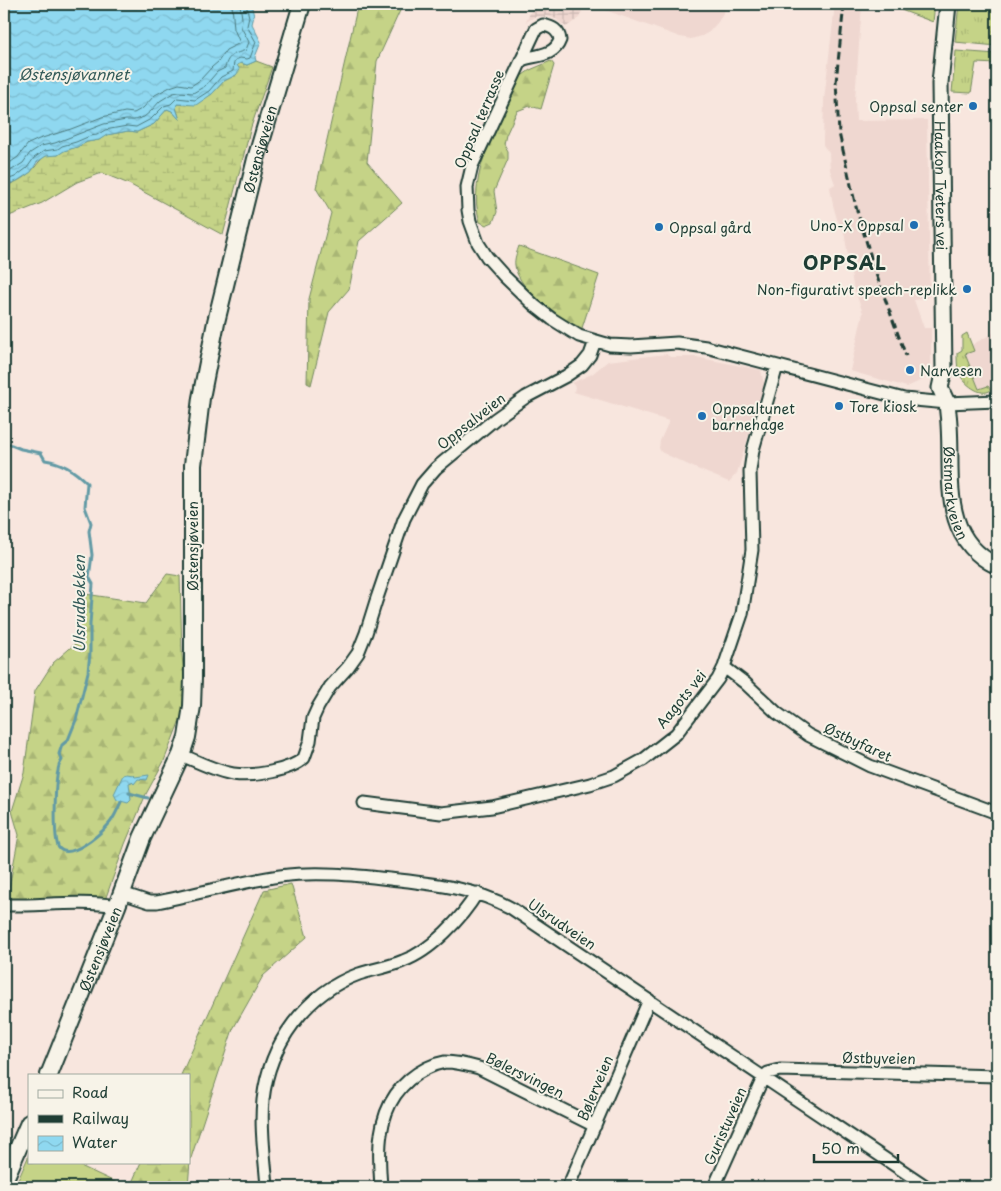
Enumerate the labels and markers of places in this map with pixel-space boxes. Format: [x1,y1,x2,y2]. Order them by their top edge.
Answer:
place label: Oppsal senter [869,96,963,117]
marker: Oppsal senter [967,100,979,112]
place label: Uno-X Oppsal [810,215,904,236]
place label: Oppsal gård [669,217,752,238]
marker: Uno-X Oppsal [908,219,920,231]
marker: Oppsal gård [653,221,665,233]
place label: Non-figurativt speech-replikk [757,279,957,300]
marker: Non-figurativt speech-replikk [961,283,973,295]
place label: Narvesen [920,360,982,381]
marker: Narvesen [904,364,916,376]
place label: Tore kiosk [849,396,917,417]
place label: Oppsaltunet barnehage [712,398,795,435]
marker: Tore kiosk [833,400,845,412]
marker: Oppsaltunet barnehage [696,410,708,422]

